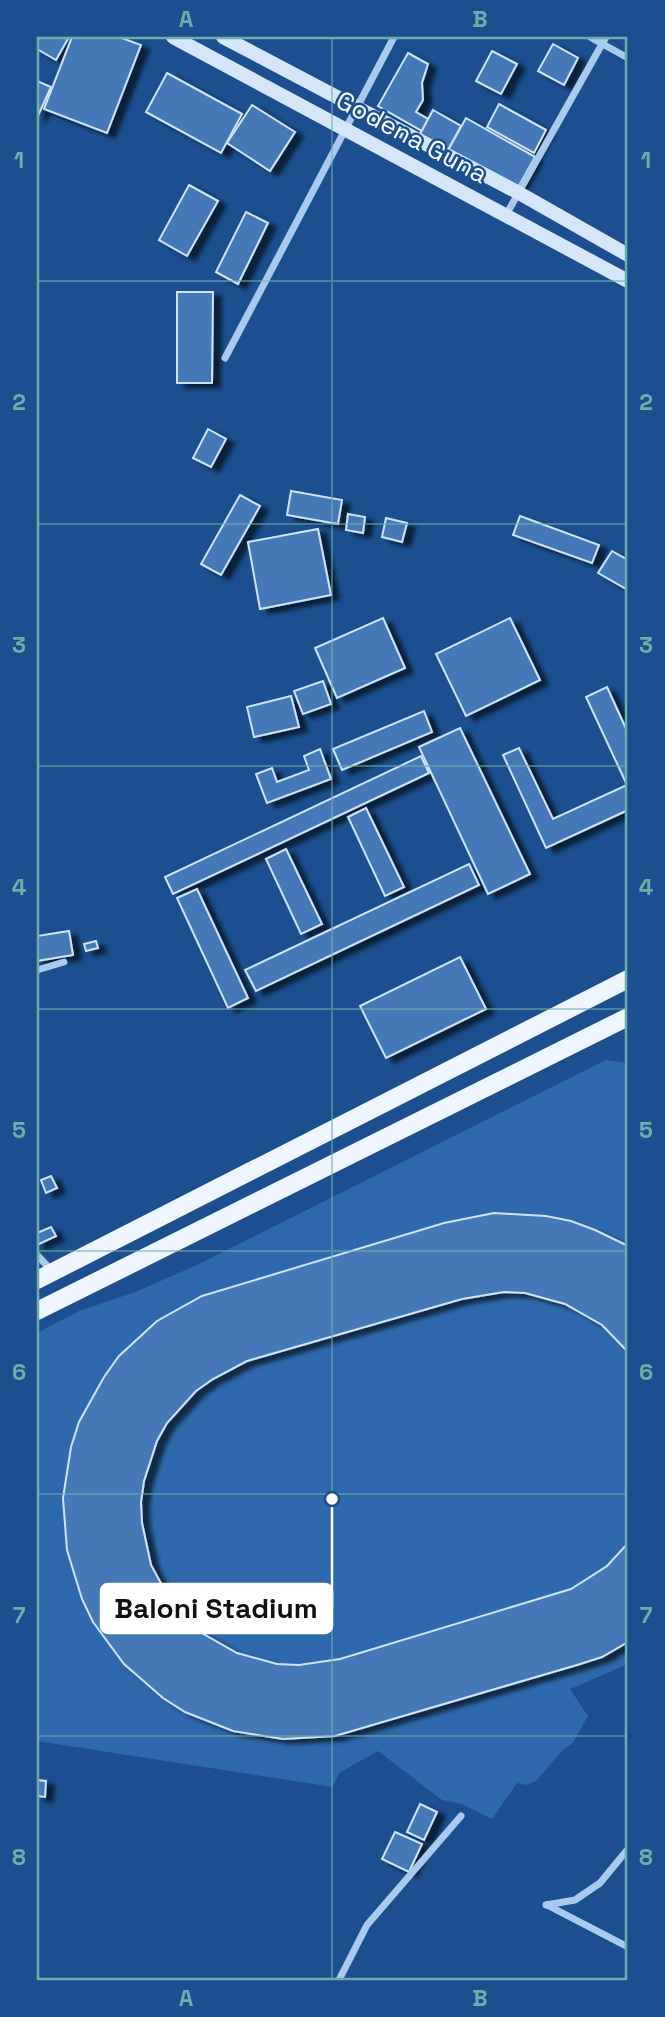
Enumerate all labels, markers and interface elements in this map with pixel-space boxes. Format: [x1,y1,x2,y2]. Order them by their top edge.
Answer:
text: A [179,4,194,34]
text: B [472,4,488,34]
street label: Godena Guna [330,83,494,191]
text: 1 [14,145,24,175]
text: 1 [641,145,651,175]
text: 2 [12,387,26,417]
text: 2 [639,387,653,417]
text: 3 [12,630,26,660]
text: 3 [639,630,653,660]
text: 4 [12,872,27,902]
text: 4 [639,872,654,902]
text: 5 [12,1115,26,1145]
text: 5 [639,1115,653,1145]
text: 6 [12,1357,26,1387]
text: 6 [639,1357,653,1387]
callout: Baloni Stadium [101,1584,332,1633]
text: Baloni Stadium [114,1590,318,1626]
text: 7 [13,1600,26,1630]
text: 7 [640,1600,653,1630]
text: 8 [12,1842,26,1872]
text: 8 [639,1842,653,1872]
text: A [179,1983,194,2013]
text: B [472,1983,488,2013]

